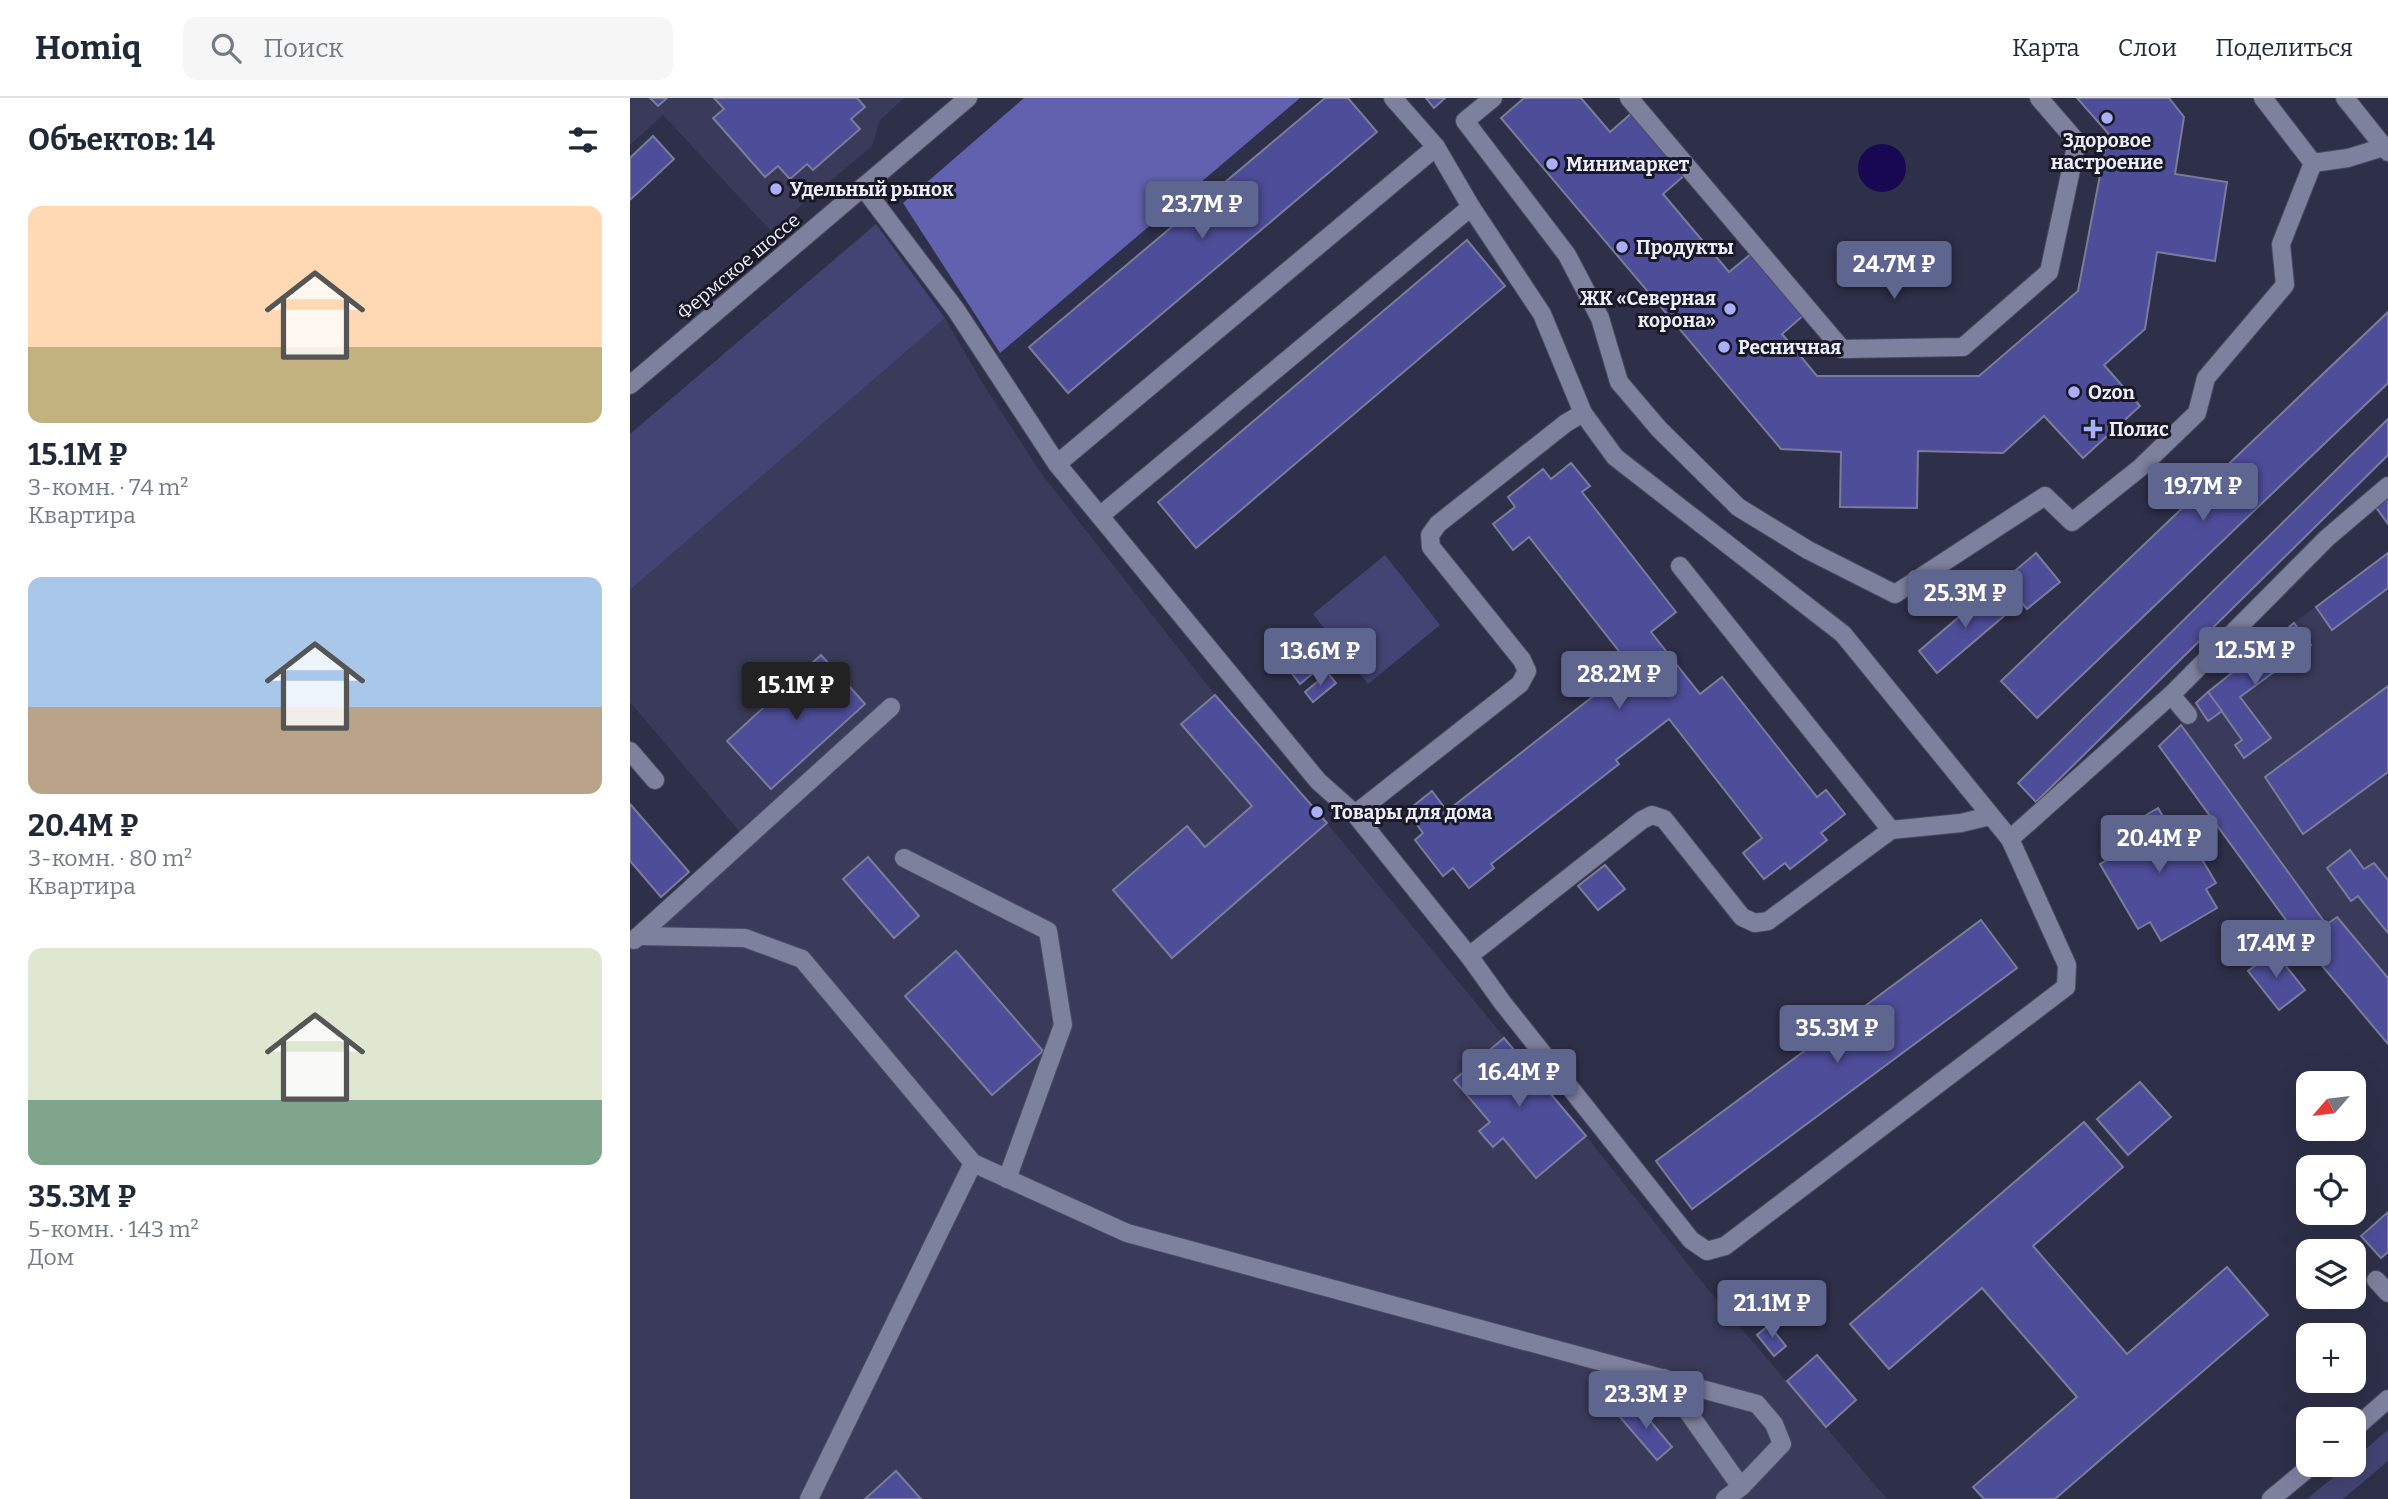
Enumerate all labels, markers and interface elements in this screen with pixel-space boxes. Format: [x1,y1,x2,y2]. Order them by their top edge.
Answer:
search box [183,17,673,80]
text: Homiq [35,28,141,68]
icon: search [207,29,245,67]
text: Поиск [263,33,343,64]
text: Карта [2012,34,2080,62]
text: Слои [2118,34,2177,62]
text: Поделиться [2215,34,2353,62]
marker: Здоровое настроение [2099,110,2115,126]
icon: filters [564,121,602,159]
text: Объектов: 14 [28,122,215,158]
place label: Здоровое настроение [2051,129,2163,174]
place label: Минимаркет [1566,153,1690,176]
marker: Минимаркет [1544,156,1560,172]
place label: Удельный рынок [790,178,954,201]
marker: Удельный рынок [768,181,784,197]
pin: 23.7M ₽ [1137,181,1267,241]
text: 23.7M ₽ [1161,190,1243,218]
street label: Фермское шоссе [672,208,804,324]
place label: Продукты [1636,236,1734,259]
marker: Продукты [1614,239,1630,255]
pin: 24.7M ₽ [1829,242,1959,301]
text: 24.7M ₽ [1853,250,1935,278]
icon: home [252,252,378,378]
place label: ЖК «Северная корона» [1580,287,1716,332]
marker: ЖК «Северная корона» [1722,301,1738,317]
place label: Ресничная [1738,336,1841,359]
marker: Ресничная [1716,339,1732,355]
place label: Ozon [2088,381,2135,404]
marker: Ozon [2066,384,2082,400]
place label: Полис [2109,418,2169,441]
marker: Полис [2083,419,2103,439]
text: 15.1M ₽ [28,437,128,473]
pin: 19.7M ₽ [2138,464,2268,523]
text: 19.7M ₽ [2164,472,2242,500]
text: 3-комн. · 74 m² [28,473,188,501]
text: Квартира [28,501,136,529]
pin: 25.3M ₽ [1900,570,2030,630]
text: 25.3M ₽ [1924,579,2006,607]
icon: home [252,623,378,749]
pin: 13.6M ₽ [1255,628,1385,688]
pin: 12.5M ₽ [2190,628,2320,687]
text: 12.5M ₽ [2215,636,2295,664]
text: 13.6M ₽ [1280,637,1360,665]
pin: 28.2M ₽ [1554,652,1684,711]
text: 28.2M ₽ [1577,660,1661,688]
pin: 15.1M ₽ [731,662,861,722]
text: 15.1M ₽ [758,671,834,699]
place label: Товары для дома [1331,801,1493,824]
marker: Товары для дома [1309,804,1325,820]
text: 20.4M ₽ [28,808,139,844]
pin: 20.4M ₽ [2094,816,2224,875]
text: 20.4M ₽ [2117,824,2201,852]
text: 3-комн. · 80 m² [28,844,192,872]
text: Квартира [28,872,136,900]
pin: 17.4M ₽ [2211,920,2341,980]
text: 17.4M ₽ [2237,929,2315,957]
icon: home [252,994,378,1120]
pin: 35.3M ₽ [1772,1006,1902,1065]
text: 35.3M ₽ [1796,1014,1878,1042]
pin: 16.4M ₽ [1454,1049,1584,1109]
text: 16.4M ₽ [1478,1058,1560,1086]
north arrow [2296,1071,2366,1141]
map controls [2296,1071,2366,1477]
button: locate [2296,1155,2366,1225]
text: 35.3M ₽ [28,1179,136,1215]
text: 5-комн. · 143 m² [28,1215,199,1243]
button: layers [2296,1239,2366,1309]
text: Дом [28,1243,74,1271]
pin: 21.1M ₽ [1707,1280,1837,1340]
text: 21.1M ₽ [1733,1289,1811,1317]
button: + [2296,1323,2366,1393]
pin: 23.3M ₽ [1581,1372,1711,1431]
text: 23.3M ₽ [1605,1380,1687,1408]
button: − [2296,1407,2366,1477]

